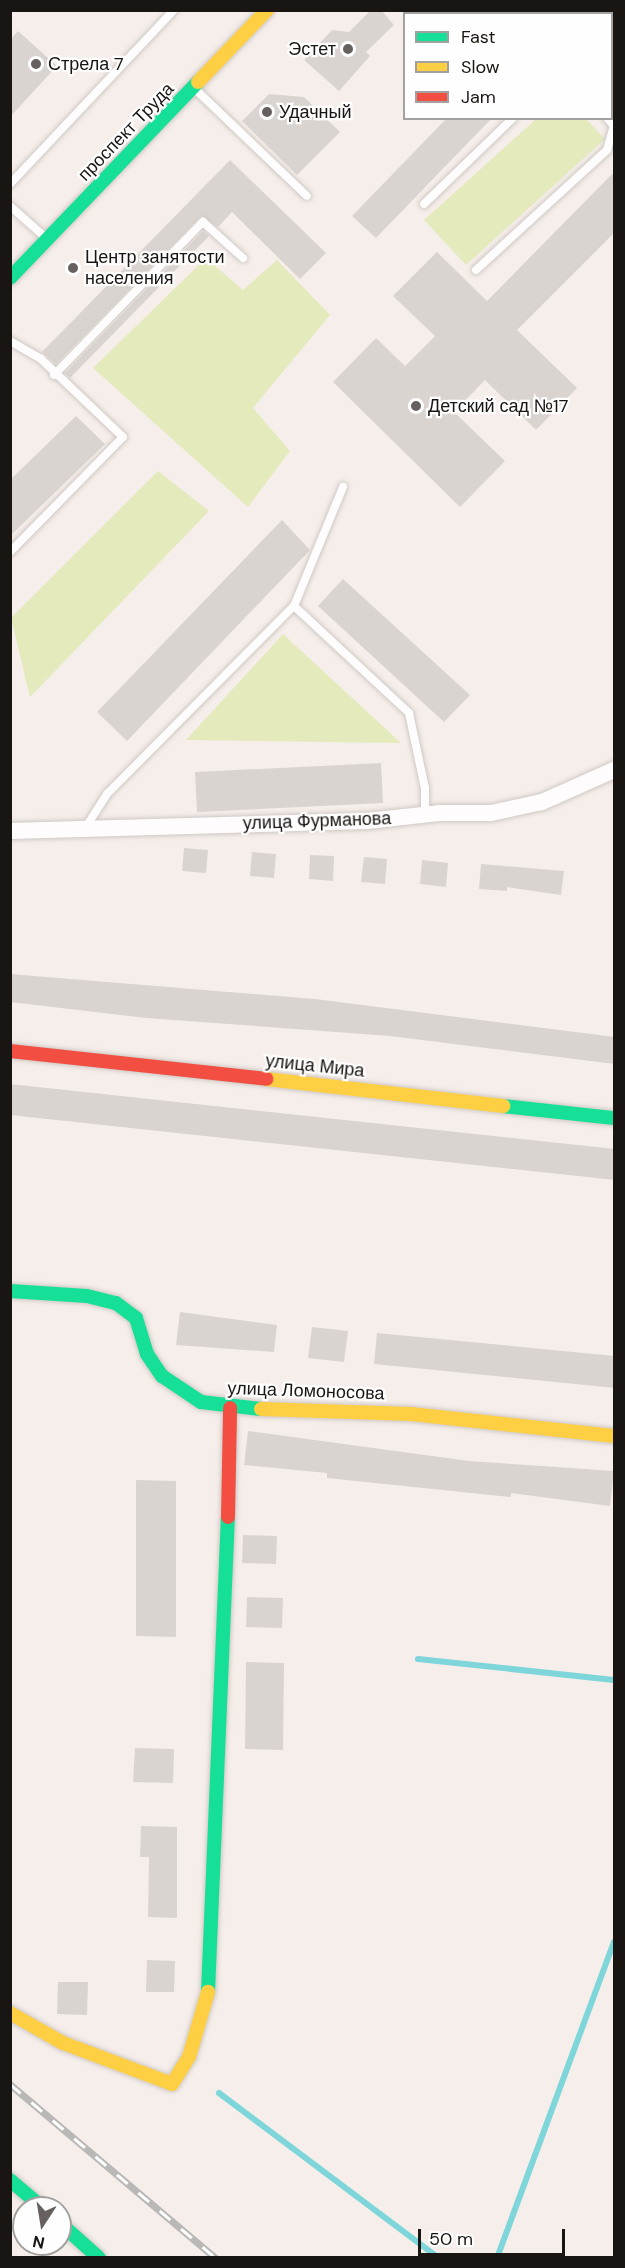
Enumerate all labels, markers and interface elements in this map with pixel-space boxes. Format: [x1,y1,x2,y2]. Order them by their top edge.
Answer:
legend [403,12,613,120]
text: Fast [461,25,496,49]
place label: Эстет [288,38,336,60]
marker: Эстет [341,42,355,56]
place label: Стрела 7 [48,53,124,75]
text: Slow [461,55,500,79]
marker: Стрела 7 [29,57,43,71]
street label: проспект Труда [74,78,178,186]
text: Jam [461,85,496,109]
place label: Удачный [279,101,351,123]
marker: Удачный [260,105,274,119]
place label: Центр занятости населения [85,247,225,290]
marker: Центр занятости населения [66,261,80,275]
place label: Детский сад №17 [428,395,568,417]
marker: Детский сад №17 [409,399,423,413]
street label: улица Фурманова [242,808,392,834]
street label: улица Мира [264,1050,366,1082]
street label: улица Ломоносова [227,1377,385,1405]
north arrow [12,2196,72,2256]
scale bar [421,2217,568,2255]
text: 50 m [429,2227,473,2251]
text: N [31,2231,46,2254]

